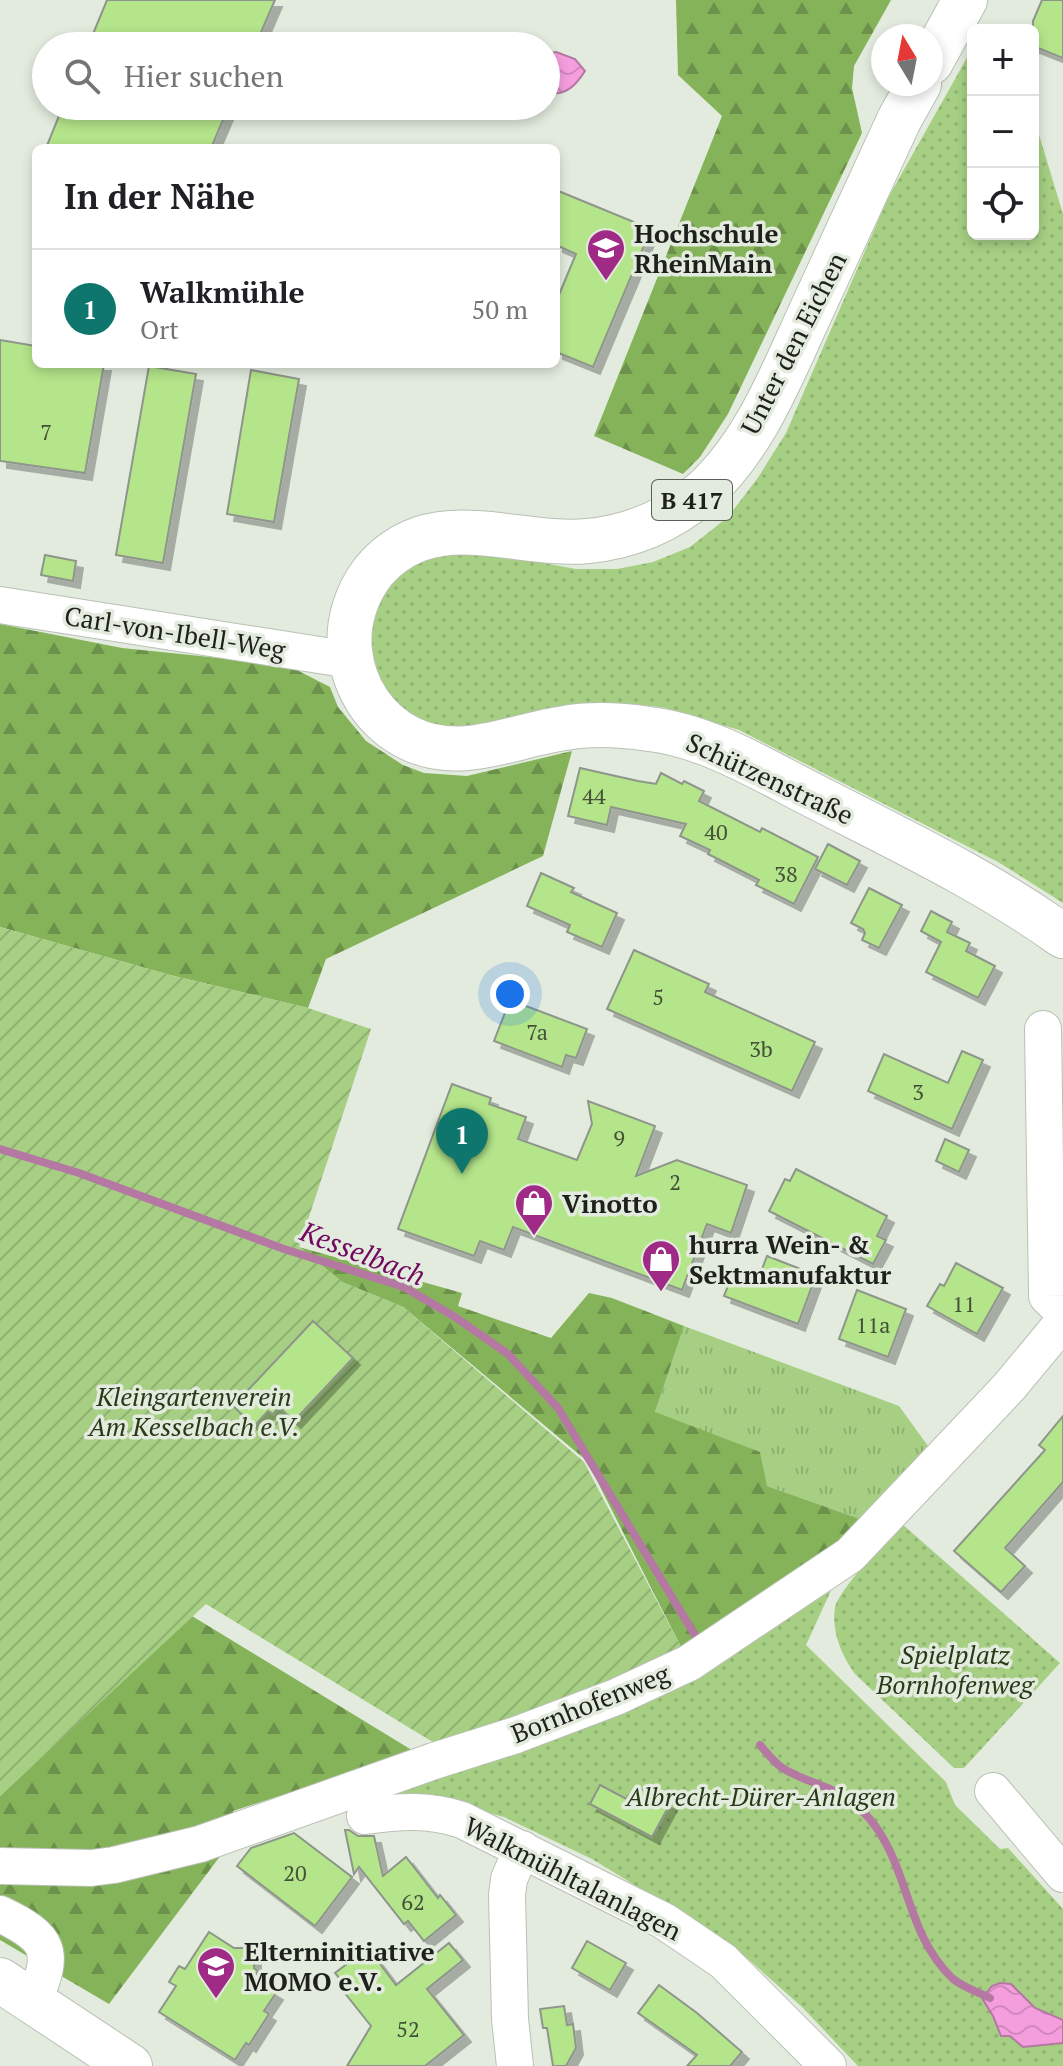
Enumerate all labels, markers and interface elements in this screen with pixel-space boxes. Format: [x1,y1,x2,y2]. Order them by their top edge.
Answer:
north arrow [871,24,943,96]
map controls [967,24,1039,240]
button: + [967,24,1039,96]
search box [32,32,560,120]
icon: search [60,54,104,98]
text: Hier suchen [124,56,283,96]
button: − [967,96,1039,168]
button: locate [967,168,1039,240]
text: In der Nähe [64,174,255,219]
place label: Hochschule RheinMain [634,216,778,280]
school or university icon: Hochschule RheinMain [585,227,627,282]
street label: Unter den Eichen [732,246,854,440]
text: Walkmühle [140,272,305,312]
text: 1 [83,292,97,326]
text: 50 m [472,292,528,326]
text: Ort [140,312,179,346]
house number: 7 [40,417,52,446]
road number: B 417 [652,480,732,520]
street label: Carl-von-Ibell-Weg [62,598,288,666]
street label: Schützenstraße [681,724,859,832]
house number: 44 [582,781,606,810]
house number: 40 [704,817,728,846]
house number: 38 [774,859,798,888]
your location [490,974,530,1014]
house number: 5 [652,982,664,1011]
house number: 7a [526,1017,548,1046]
house number: 3b [749,1034,773,1063]
house number: 3 [912,1077,924,1106]
pin: 1 [436,1108,488,1174]
house number: 9 [613,1123,625,1152]
house number: 2 [669,1167,681,1196]
shop icon: Vinotto [513,1182,555,1237]
place label: Vinotto [562,1186,658,1220]
water label: Kesselbach [294,1212,431,1294]
place label: hurra Wein- & Sektmanufaktur [689,1227,892,1291]
shop icon: hurra Wein- & Sektmanufaktur [640,1238,682,1293]
house number: 11 [952,1289,976,1318]
house number: 11a [856,1310,890,1339]
park label: Kleingartenverein Am Kesselbach e.V. [86,1379,300,1443]
park label: Spielplatz Bornhofenweg [876,1637,1035,1701]
street label: Bornhofenweg [506,1656,674,1750]
park label: Albrecht-Dürer-Anlagen [624,1779,896,1813]
street label: Walkmühltalanlagen [458,1808,688,1948]
house number: 20 [283,1858,307,1887]
house number: 62 [401,1887,425,1916]
place label: Elterninitiative MOMO e.V. [244,1934,435,1998]
school or university icon: Elterninitiative MOMO e.V. [195,1945,237,2000]
house number: 52 [396,2014,420,2043]

